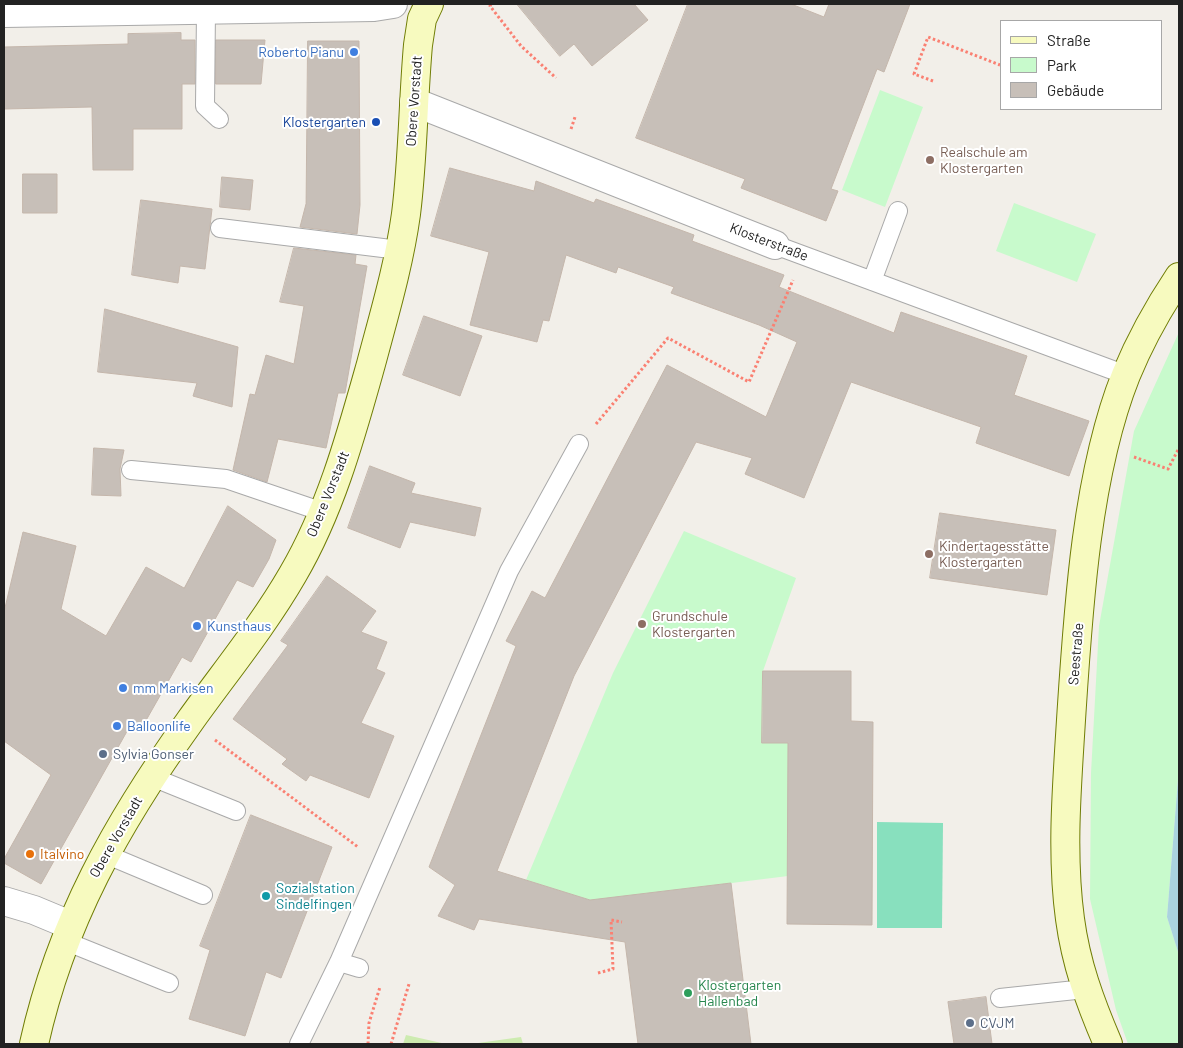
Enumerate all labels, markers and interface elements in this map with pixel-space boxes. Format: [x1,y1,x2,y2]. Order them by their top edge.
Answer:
legend [1000,20,1163,110]
text: Straße [1047,31,1091,49]
place label: Roberto Pianu [258,44,344,60]
marker: Roberto Pianu [348,46,360,58]
street label: Obere Vorstadt [402,55,426,147]
text: Park [1047,56,1076,74]
text: Gebäude [1047,81,1104,99]
place label: Klostergarten [283,114,366,130]
marker: Klostergarten [370,116,382,128]
place label: Realschule am Klostergarten [940,144,1028,176]
marker: Realschule am Klostergarten [924,154,936,166]
street label: Klosterstraße [727,219,811,265]
street label: Obere Vorstadt [303,449,353,539]
place label: Kindertagesstätte Klostergarten [939,538,1049,570]
marker: Kindertagesstätte Klostergarten [923,548,935,560]
place label: Grundschule Klostergarten [652,608,735,640]
place label: Kunsthaus [207,618,271,634]
marker: Grundschule Klostergarten [636,618,648,630]
marker: Kunsthaus [191,620,203,632]
street label: Seestraße [1065,622,1087,686]
place label: mm Markisen [133,680,214,696]
marker: mm Markisen [117,682,129,694]
place label: Balloonlife [127,718,191,734]
marker: Balloonlife [111,720,123,732]
place label: Sylvia Gonser [113,746,194,762]
marker: Sylvia Gonser [97,748,109,760]
street label: Obere Vorstadt [86,793,146,881]
place label: Italvino [40,846,84,862]
marker: Italvino [24,848,36,860]
place label: Sozialstation Sindelfingen [276,880,355,912]
marker: Sozialstation Sindelfingen [260,890,272,902]
place label: Klostergarten Hallenbad [698,977,781,1010]
marker: Klostergarten Hallenbad [682,987,694,999]
place label: CVJM [980,1015,1014,1031]
marker: CVJM [964,1017,976,1029]

